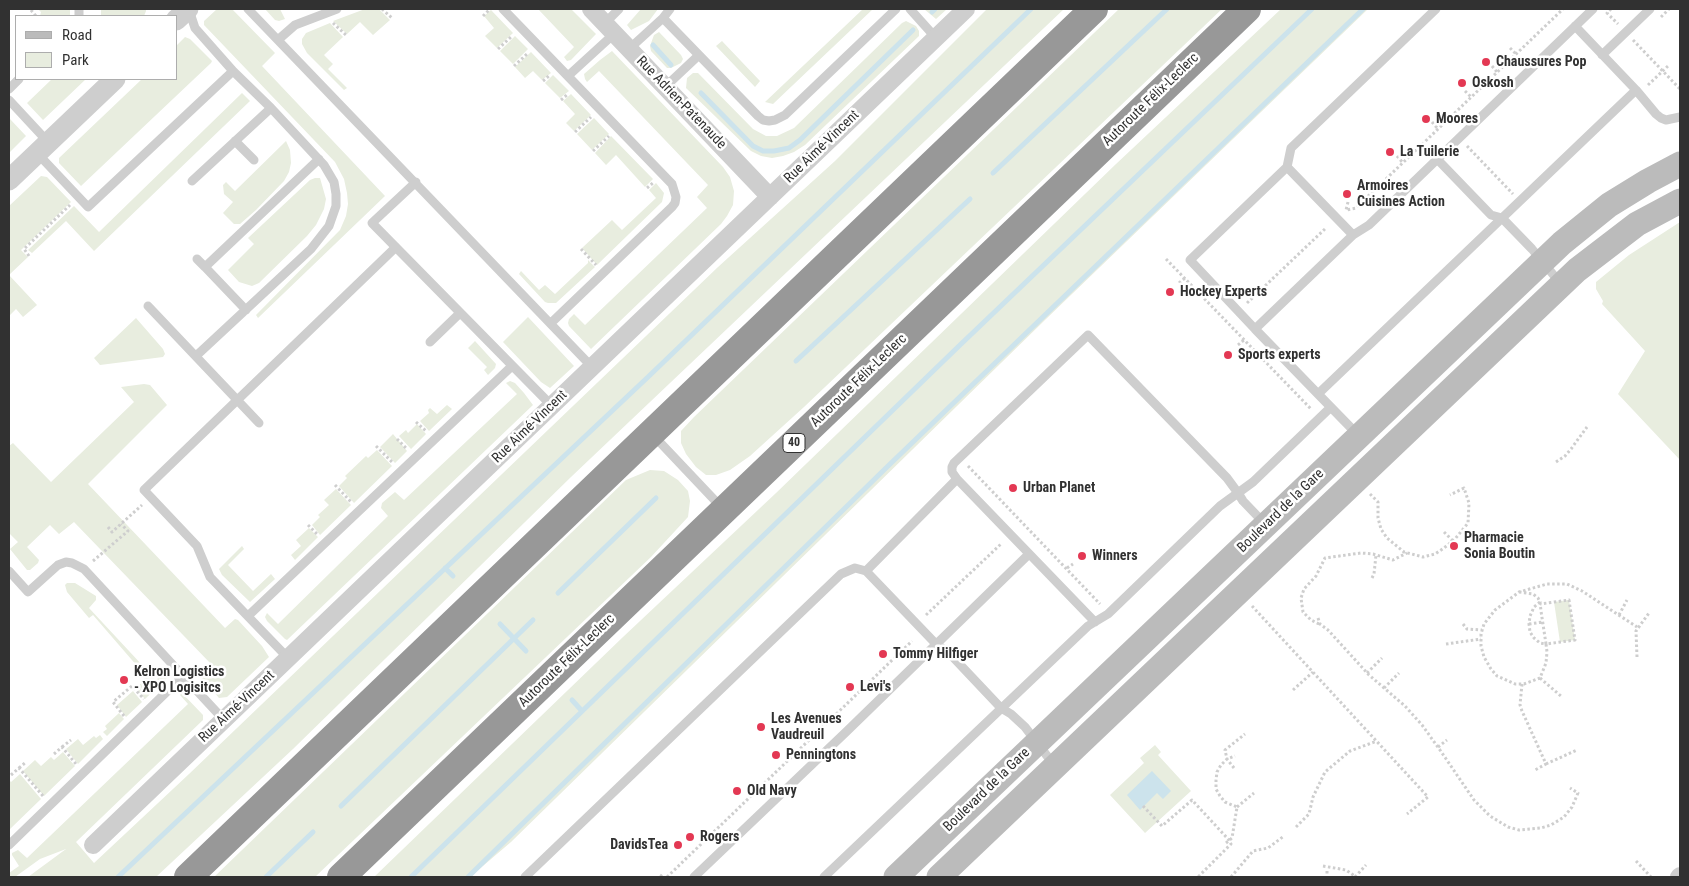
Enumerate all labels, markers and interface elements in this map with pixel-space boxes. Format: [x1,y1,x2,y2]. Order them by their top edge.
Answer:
legend [15,15,178,80]
text: Road [62,26,92,44]
street label: Autoroute Félix-Leclerc [1100,50,1202,150]
text: Park [62,51,89,69]
street label: Rue Adrien-Patenaude [633,53,729,153]
place label: Chaussures Pop [1496,54,1587,70]
marker: Chaussures Pop [1480,56,1492,68]
place label: Oskosh [1472,75,1514,91]
marker: Oskosh [1456,77,1468,89]
street label: Rue Aimé-Vincent [781,107,863,187]
place label: Moores [1436,111,1478,127]
marker: Moores [1420,113,1432,125]
place label: La Tuilerie [1400,144,1459,160]
marker: La Tuilerie [1384,146,1396,158]
place label: Armoires Cuisines Action [1357,178,1445,210]
marker: Armoires Cuisines Action [1341,188,1353,200]
place label: Hockey Experts [1180,284,1267,300]
marker: Hockey Experts [1164,286,1176,298]
street label: Autoroute Félix-Leclerc [808,331,910,431]
place label: Sports experts [1238,347,1321,363]
marker: Sports experts [1222,349,1234,361]
street label: Rue Aimé-Vincent [489,387,571,467]
road number: 40 [783,433,805,452]
street label: Boulevard de la Gare [1234,466,1328,556]
place label: Urban Planet [1023,480,1095,496]
marker: Urban Planet [1007,482,1019,494]
place label: Pharmacie Sonia Boutin [1464,530,1535,562]
marker: Pharmacie Sonia Boutin [1448,540,1460,552]
place label: Winners [1092,548,1137,564]
marker: Winners [1076,550,1088,562]
street label: Autoroute Félix-Leclerc [516,611,618,711]
place label: Tommy Hilfiger [893,646,978,662]
marker: Tommy Hilfiger [877,648,889,660]
place label: Kelron Logistics - XPO Logisitcs [134,664,224,696]
street label: Rue Aimé-Vincent [196,668,278,746]
marker: Kelron Logistics - XPO Logisitcs [118,674,130,686]
place label: Levi's [860,679,891,695]
marker: Levi's [844,681,856,693]
place label: Les Avenues Vaudreuil [771,711,842,744]
marker: Les Avenues Vaudreuil [755,721,767,733]
street label: Boulevard de la Gare [940,745,1034,835]
place label: Penningtons [786,747,856,763]
marker: Penningtons [770,749,782,761]
place label: Old Navy [747,783,797,799]
marker: Old Navy [731,785,743,797]
place label: Rogers [700,829,739,845]
marker: Rogers [684,831,696,843]
place label: DavidsTea [610,837,668,853]
marker: DavidsTea [672,839,684,851]

